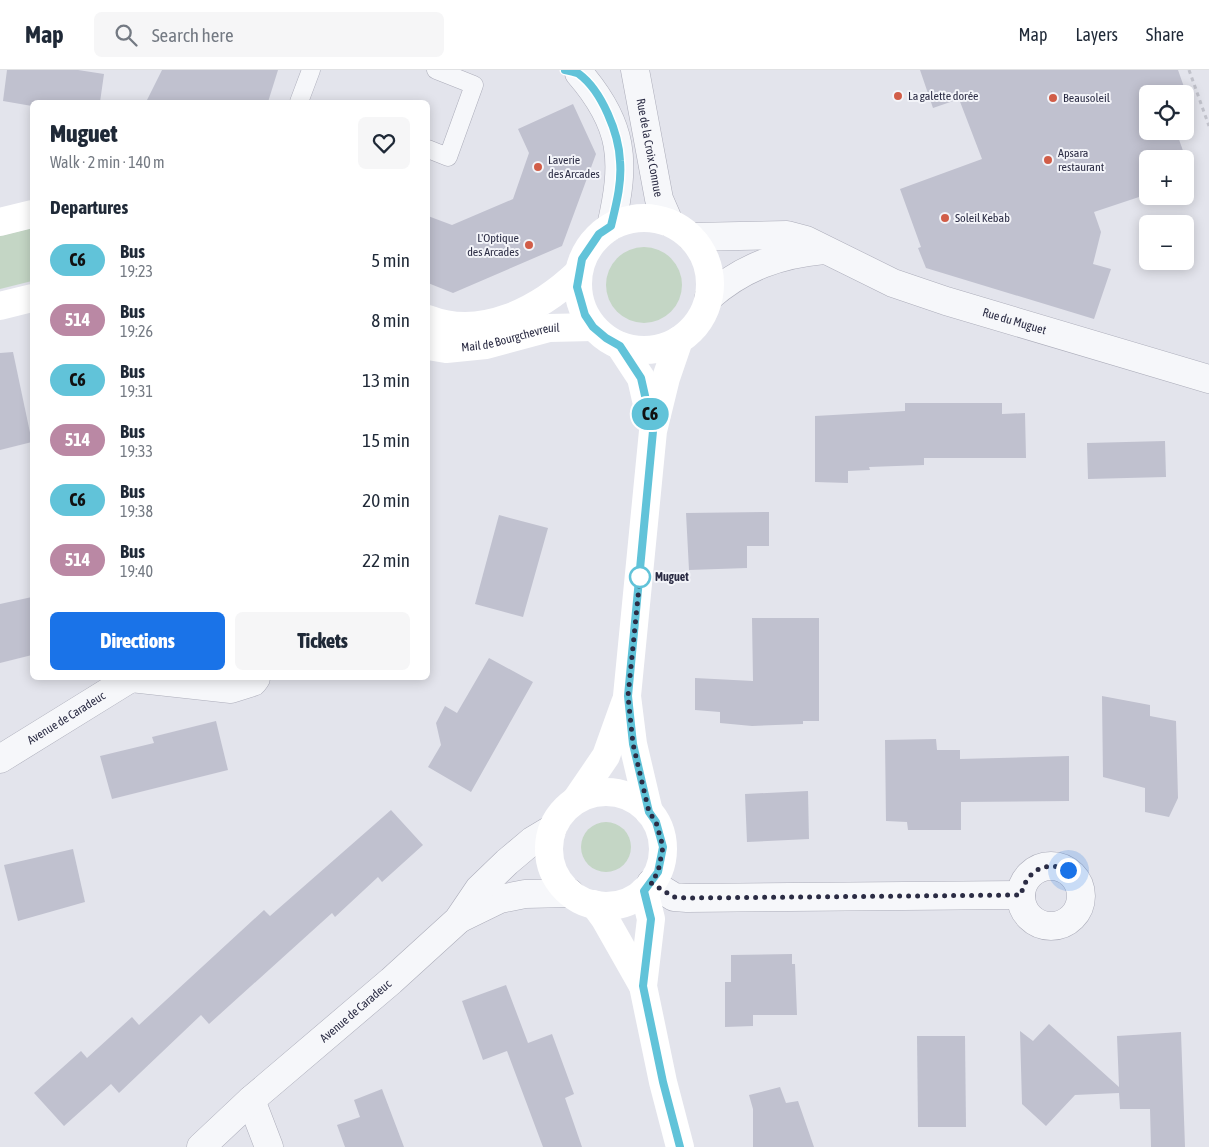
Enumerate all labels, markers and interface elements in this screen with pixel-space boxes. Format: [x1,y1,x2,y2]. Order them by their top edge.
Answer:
search box [94,12,444,57]
text: Map [25,21,64,48]
icon: search [112,21,140,49]
text: Search here [152,24,234,46]
text: Map [1018,24,1047,45]
text: Layers [1075,24,1118,45]
text: Share [1146,24,1184,45]
map controls [1139,85,1194,270]
button: locate [1139,85,1194,140]
place label: La galette dorée [908,89,978,103]
marker: La galette dorée [892,90,904,102]
place label: Beausoleil [1063,91,1111,105]
marker: Beausoleil [1047,92,1059,104]
street label: Rue de la Croix Connue [633,97,665,198]
button: heart [358,117,410,169]
text: Muguet [50,120,117,147]
place label: Apsara restaurant [1058,146,1105,174]
button: + [1139,150,1194,205]
text: Walk · 2 min · 140 m [50,153,164,171]
place label: Laverie des Arcades [548,153,600,181]
marker: Apsara restaurant [1042,154,1054,166]
marker: Laverie des Arcades [532,161,544,173]
text: Departures [50,196,128,218]
place label: Soleil Kebab [955,211,1010,225]
marker: Soleil Kebab [939,212,951,224]
button: − [1139,215,1194,270]
place label: L'Optique des Arcades [467,231,519,259]
marker: L'Optique des Arcades [523,239,535,251]
text: Bus [120,240,145,262]
text: C6 [69,249,86,270]
text: 5 min [371,249,410,271]
text: 19:23 [120,262,153,280]
text: Bus [120,300,145,322]
street label: Rue du Muguet [981,305,1048,337]
text: 514 [65,309,90,330]
text: 8 min [371,309,410,331]
street label: Mail de Bourgchevreuil [461,321,561,354]
text: 19:26 [120,322,153,340]
text: Bus [120,360,145,382]
text: C6 [69,369,86,390]
text: 13 min [362,369,410,391]
text: 19:31 [120,382,153,400]
line badge: C6 [628,398,672,430]
text: C6 [642,403,658,424]
text: Bus [120,420,145,442]
text: 514 [65,429,90,450]
text: 15 min [362,429,410,451]
text: 19:33 [120,442,153,460]
text: Bus [120,480,145,502]
text: C6 [69,489,86,510]
text: 20 min [362,489,410,511]
text: 19:38 [120,502,153,520]
text: Bus [120,540,145,562]
text: 514 [65,549,90,570]
text: 22 min [362,549,410,571]
text: 19:40 [120,562,153,580]
marker: Muguet [629,566,651,588]
place label: Muguet [655,570,689,584]
button: Directions [50,612,225,670]
button: Tickets [235,612,410,670]
street label: Avenue de Caradeuc [25,688,108,747]
your location [1056,858,1081,883]
street label: Avenue de Caradeuc [317,977,395,1045]

